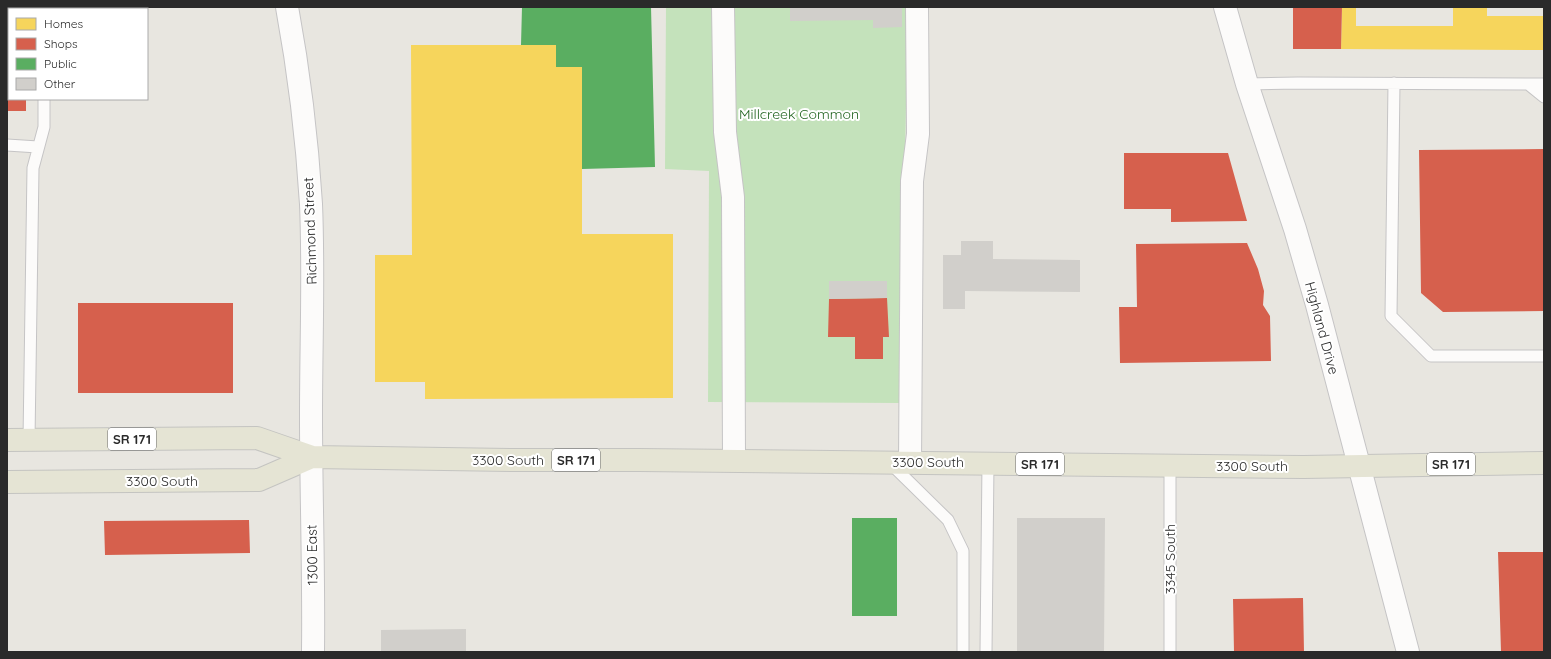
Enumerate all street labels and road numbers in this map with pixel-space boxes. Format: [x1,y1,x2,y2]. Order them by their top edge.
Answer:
street label: Richmond Street [299,177,321,285]
street label: Highland Drive [1301,280,1343,377]
road number: SR 171 [108,428,156,450]
road number: SR 171 [552,449,600,471]
street label: 3300 South [472,451,544,469]
street label: 3300 South [892,453,964,471]
road number: SR 171 [1016,453,1064,475]
road number: SR 171 [1427,453,1475,475]
street label: 3300 South [1216,457,1288,475]
street label: 3300 South [126,472,198,490]
street label: 1300 East [302,524,322,586]
street label: 3345 South [1161,524,1179,594]

